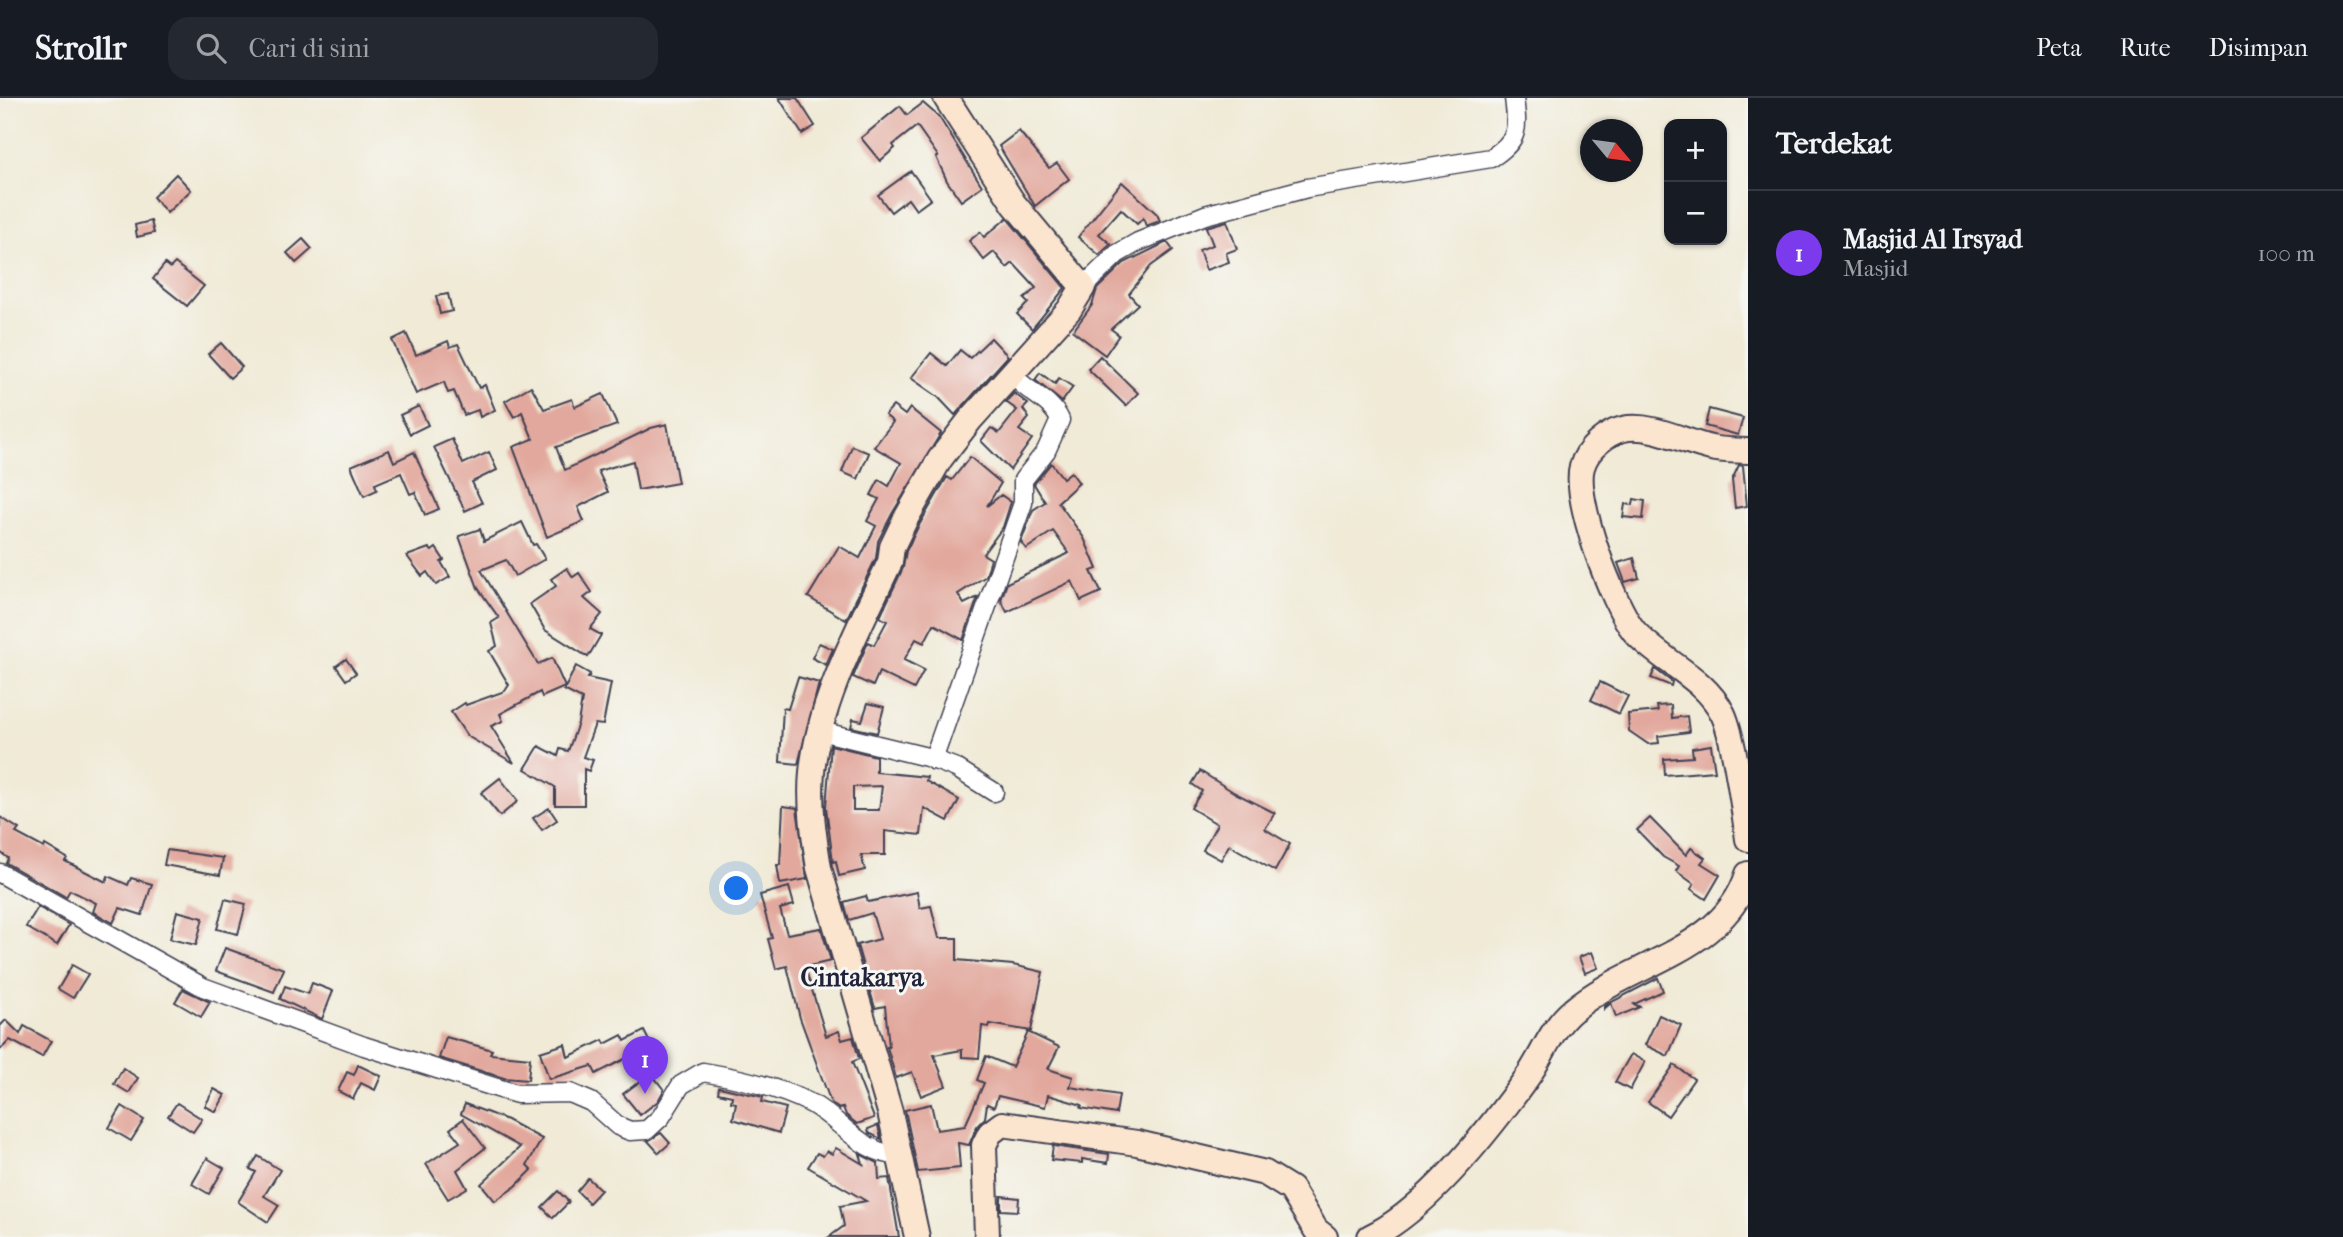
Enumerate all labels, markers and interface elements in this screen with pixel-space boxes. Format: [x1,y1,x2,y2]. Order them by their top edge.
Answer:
search box [168,17,658,80]
text: Strollr [35,29,126,68]
icon: search [192,29,230,67]
text: Cari di sini [248,33,370,64]
text: Peta [2036,34,2082,62]
text: Rute [2120,34,2171,62]
text: Disimpan [2209,34,2308,62]
north arrow [1580,119,1643,182]
map controls [1664,119,1727,245]
button: + [1664,119,1727,182]
text: Terdekat [1776,126,1892,161]
button: − [1664,182,1727,245]
text: Masjid Al Irsyad [1843,224,2022,255]
text: 1 [1795,240,1803,267]
text: 100 m [2257,240,2315,267]
text: Masjid [1843,255,1908,282]
your location [719,871,753,905]
district label: Cintakarya [800,962,925,993]
pin: 1 [622,1036,668,1094]

